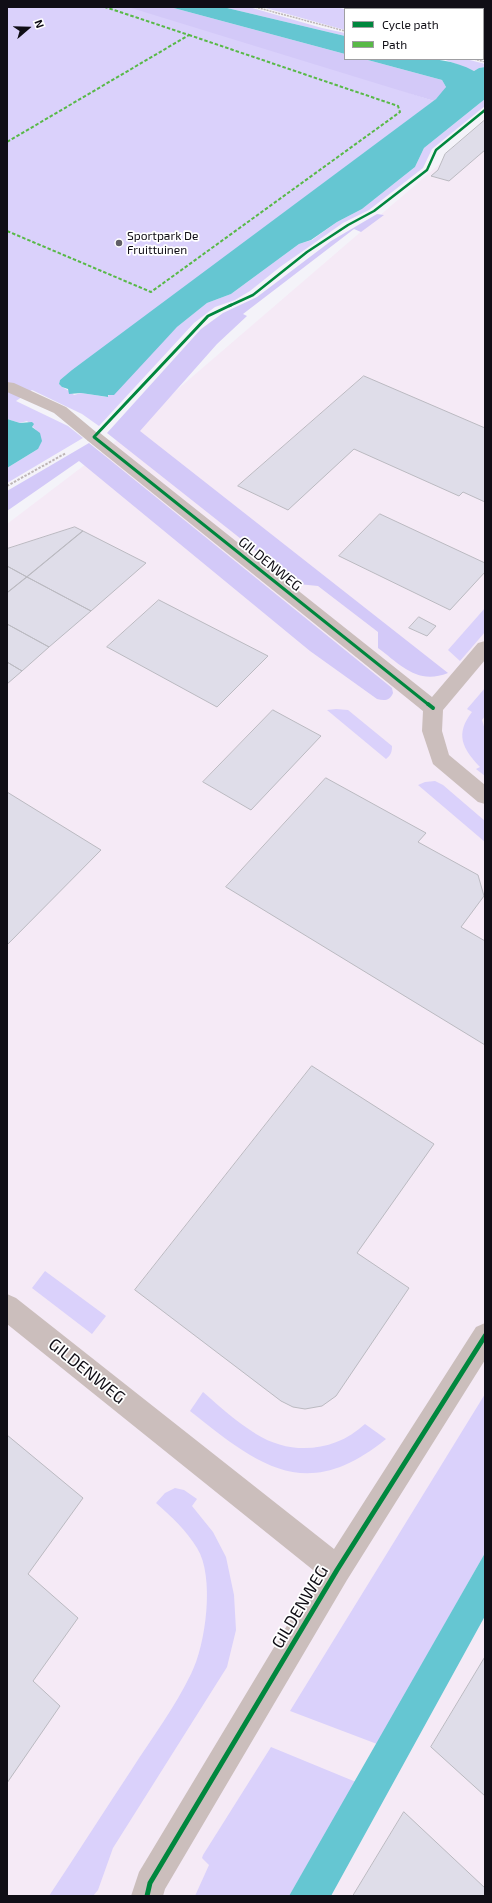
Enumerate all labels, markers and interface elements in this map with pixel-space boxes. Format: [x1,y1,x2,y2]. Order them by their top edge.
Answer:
north arrow [8,8,48,48]
legend [344,8,484,60]
text: Cycle path [382,17,439,31]
text: N [32,18,47,30]
text: Path [382,37,407,51]
place label: Sportpark De Fruittuinen [127,229,198,257]
marker: Sportpark De Fruittuinen [114,238,124,248]
street label: GILDENWEG [235,533,305,595]
street label: GILDENWEG [44,1334,130,1408]
street label: GILDENWEG [267,1562,333,1652]

